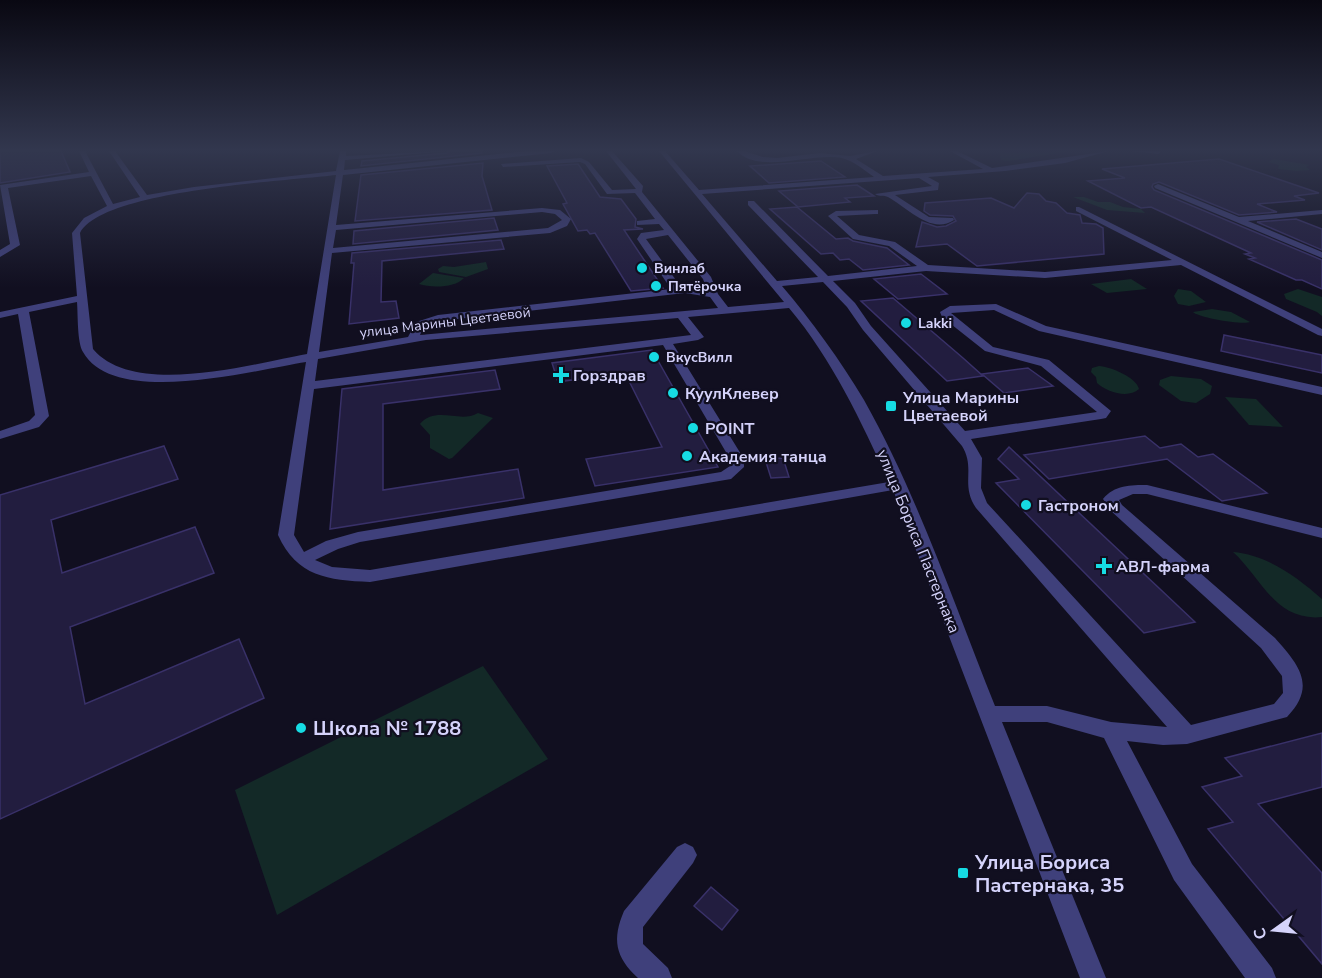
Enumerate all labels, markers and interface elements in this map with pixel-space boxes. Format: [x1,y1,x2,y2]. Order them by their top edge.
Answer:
place label: Винлаб [654,259,705,278]
marker: Винлаб [635,261,649,275]
place label: Пятёрочка [668,277,742,296]
marker: Пятёрочка [649,279,663,293]
street label: улица Марины Цветаевой [358,303,532,342]
place label: Lakki [918,314,952,333]
marker: Lakki [899,316,913,330]
place label: ВкусВилл [666,348,733,367]
marker: ВкусВилл [647,350,661,364]
place label: Горздрав [573,365,646,387]
marker: Горздрав [554,368,568,382]
place label: КуулКлевер [685,383,779,405]
marker: КуулКлевер [666,386,680,400]
place label: Улица Марины Цветаевой [902,387,1019,427]
marker: Улица Марины Цветаевой [884,399,898,413]
place label: POINT [705,418,754,440]
marker: POINT [686,421,700,435]
place label: Академия танца [699,446,827,468]
street label: улица Бориса Пастернака [871,446,965,636]
marker: Академия танца [680,449,694,463]
place label: Гастроном [1038,495,1119,517]
marker: Гастроном [1019,498,1033,512]
place label: АВЛ-фарма [1116,556,1210,578]
marker: АВЛ-фарма [1097,559,1111,573]
place label: Школа № 1788 [313,715,461,742]
marker: Школа № 1788 [294,721,308,735]
place label: Улица Бориса Пастернака, 35 [974,849,1124,899]
marker: Улица Бориса Пастернака, 35 [956,866,970,880]
north arrow [1244,900,1304,960]
text: С [1248,925,1273,942]

